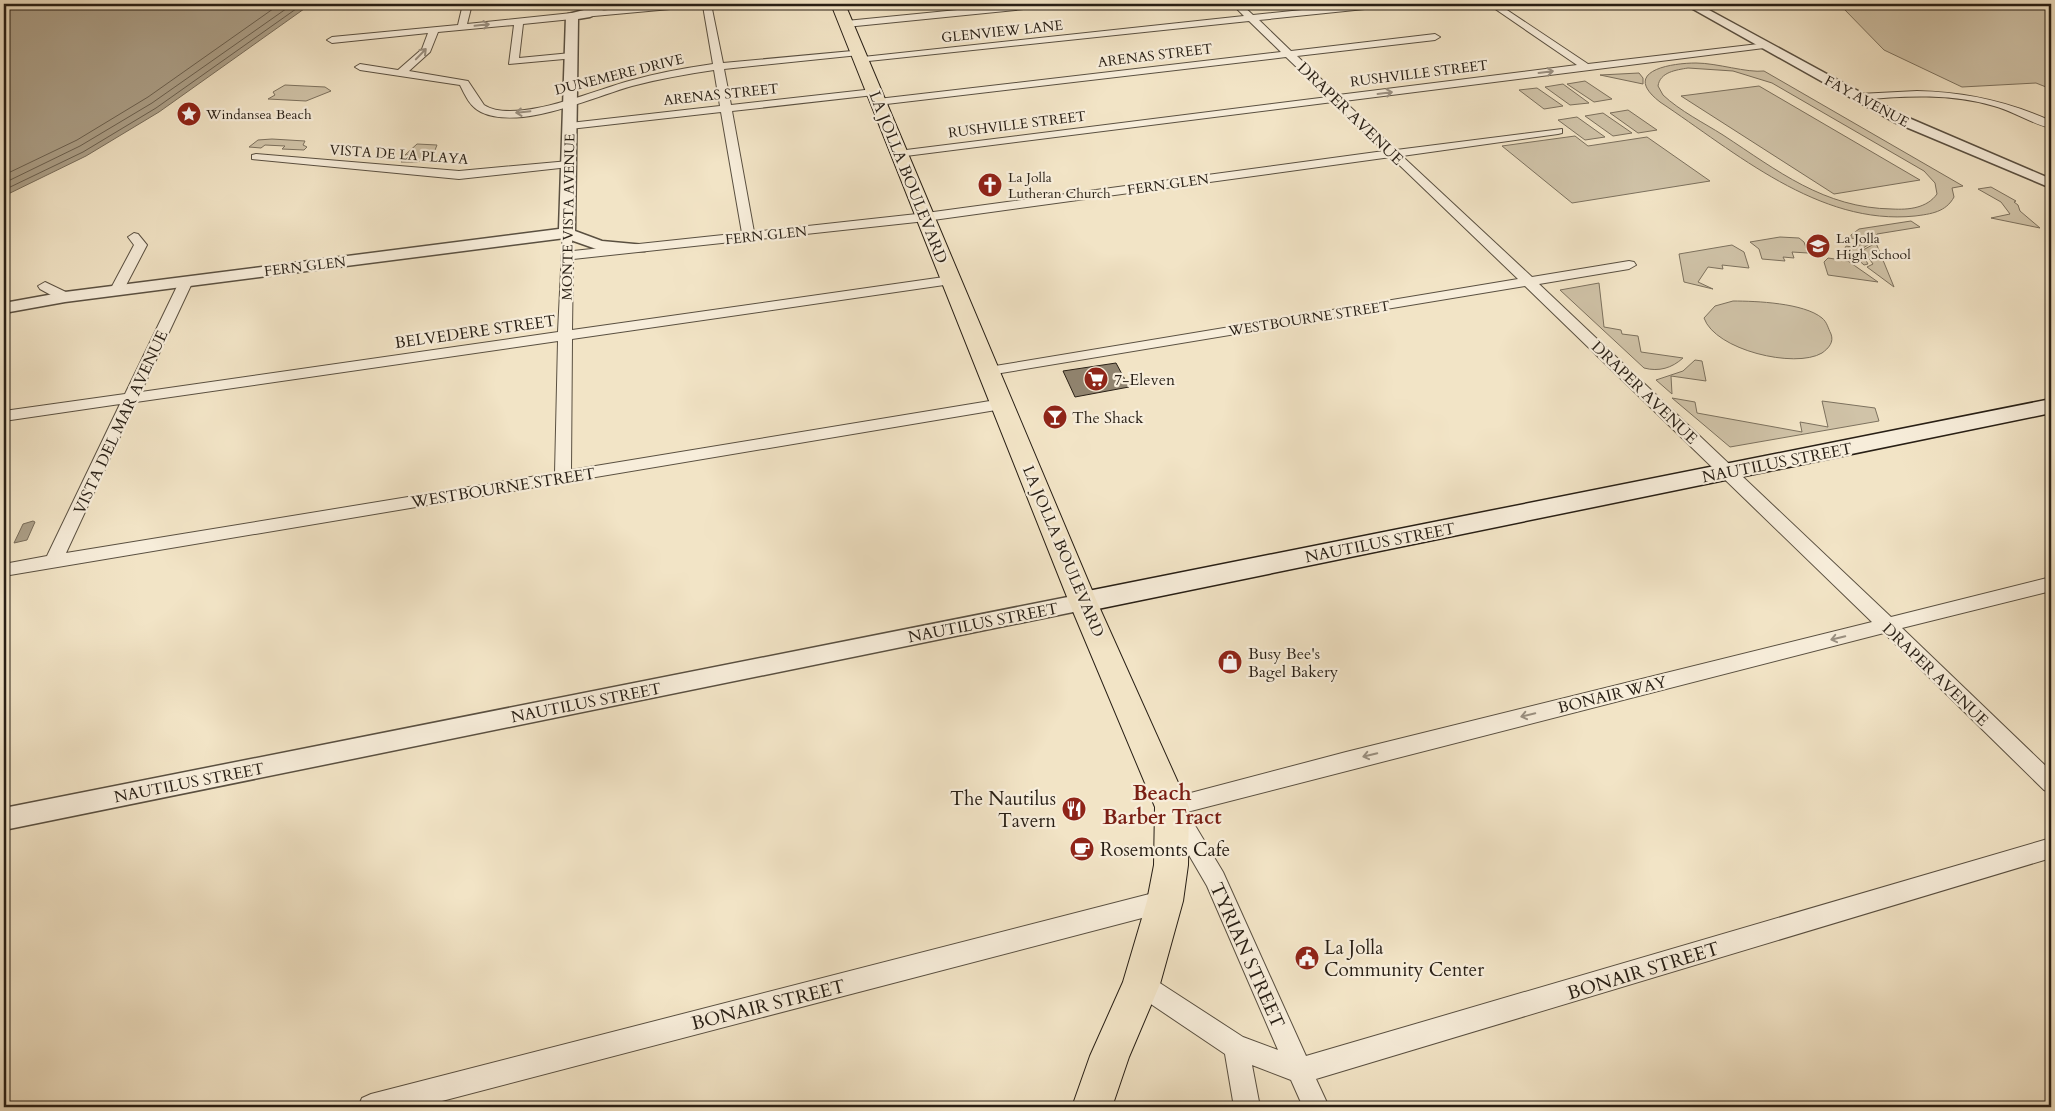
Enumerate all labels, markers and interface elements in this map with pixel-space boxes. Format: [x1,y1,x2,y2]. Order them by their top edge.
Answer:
street label: GLENVIEW LANE [940,16,1064,47]
one-way arrow [474,20,490,30]
street label: ARENAS STREET [1097,39,1214,72]
one-way arrow [415,47,427,60]
street label: DUNEMERE DRIVE [553,49,686,100]
street label: RUSHVILLE STREET [1349,56,1489,91]
street label: DRAPER AVENUE [1292,57,1408,170]
one-way arrow [1537,67,1553,77]
street label: FAY AVENUE [1821,71,1913,132]
street label: ARENAS STREET [663,79,779,110]
street label: LA JOLLA BOULEVARD [863,88,953,267]
one-way arrow [1376,88,1392,98]
place icon: Windansea Beach [176,101,202,127]
place label: Windansea Beach [205,105,312,124]
one-way arrow [515,107,531,117]
street label: RUSHVILLE STREET [947,107,1087,142]
street label: MONTE VISTA AVENUE [558,133,579,301]
street label: VISTA DE LA PLAYA [329,140,469,169]
place label: La Jolla Lutheran Church [1008,168,1111,203]
street label: FERN GLEN [1126,169,1210,200]
church icon: La Jolla Lutheran Church [977,172,1003,198]
street label: FERN GLEN [724,222,808,249]
place label: La Jolla High School [1836,229,1911,264]
school or university icon: La Jolla High School [1805,233,1831,259]
street label: FERN GLEN [263,252,347,281]
street label: WESTBOURNE STREET [1226,296,1391,341]
street label: BELVEDERE STREET [393,310,557,354]
street label: VISTA DEL MAR AVENUE [68,327,173,518]
street label: DRAPER AVENUE [1586,336,1702,449]
supermarket icon: 7-Eleven [1083,366,1109,392]
place label: 7-Eleven [1114,369,1175,391]
bar icon: The Shack [1042,404,1068,430]
place label: The Shack [1072,407,1144,429]
street label: NAUTILUS STREET [1700,438,1854,488]
street label: LA JOLLA BOULEVARD [1017,462,1109,640]
street label: WESTBOURNE STREET [408,463,597,514]
street label: NAUTILUS STREET [1303,518,1457,568]
street label: NAUTILUS STREET [906,598,1060,648]
street label: DRAPER AVENUE [1877,618,1993,731]
one-way arrow [1831,633,1847,643]
place label: Busy Bee's Bagel Bakery [1248,643,1339,683]
shop icon: Busy Bee's Bagel Bakery [1217,649,1243,675]
street label: BONAIR WAY [1555,671,1669,719]
street label: NAUTILUS STREET [509,678,663,728]
one-way arrow [1520,711,1536,720]
one-way arrow [1363,751,1379,760]
street label: NAUTILUS STREET [112,758,266,808]
district label: Beach Barber Tract [1102,779,1222,832]
place label: The Nautilus Tavern [950,786,1056,834]
restaurant icon: The Nautilus Tavern [1061,796,1087,822]
cafe icon: Rosemonts Cafe [1069,836,1095,862]
place label: Rosemonts Cafe [1100,837,1230,863]
street label: TYRIAN STREET [1203,879,1291,1032]
place label: La Jolla Community Center [1324,935,1484,983]
street label: BONAIR STREET [1564,935,1723,1006]
public building icon: La Jolla Community Center [1294,945,1320,971]
street label: BONAIR STREET [689,973,848,1037]

